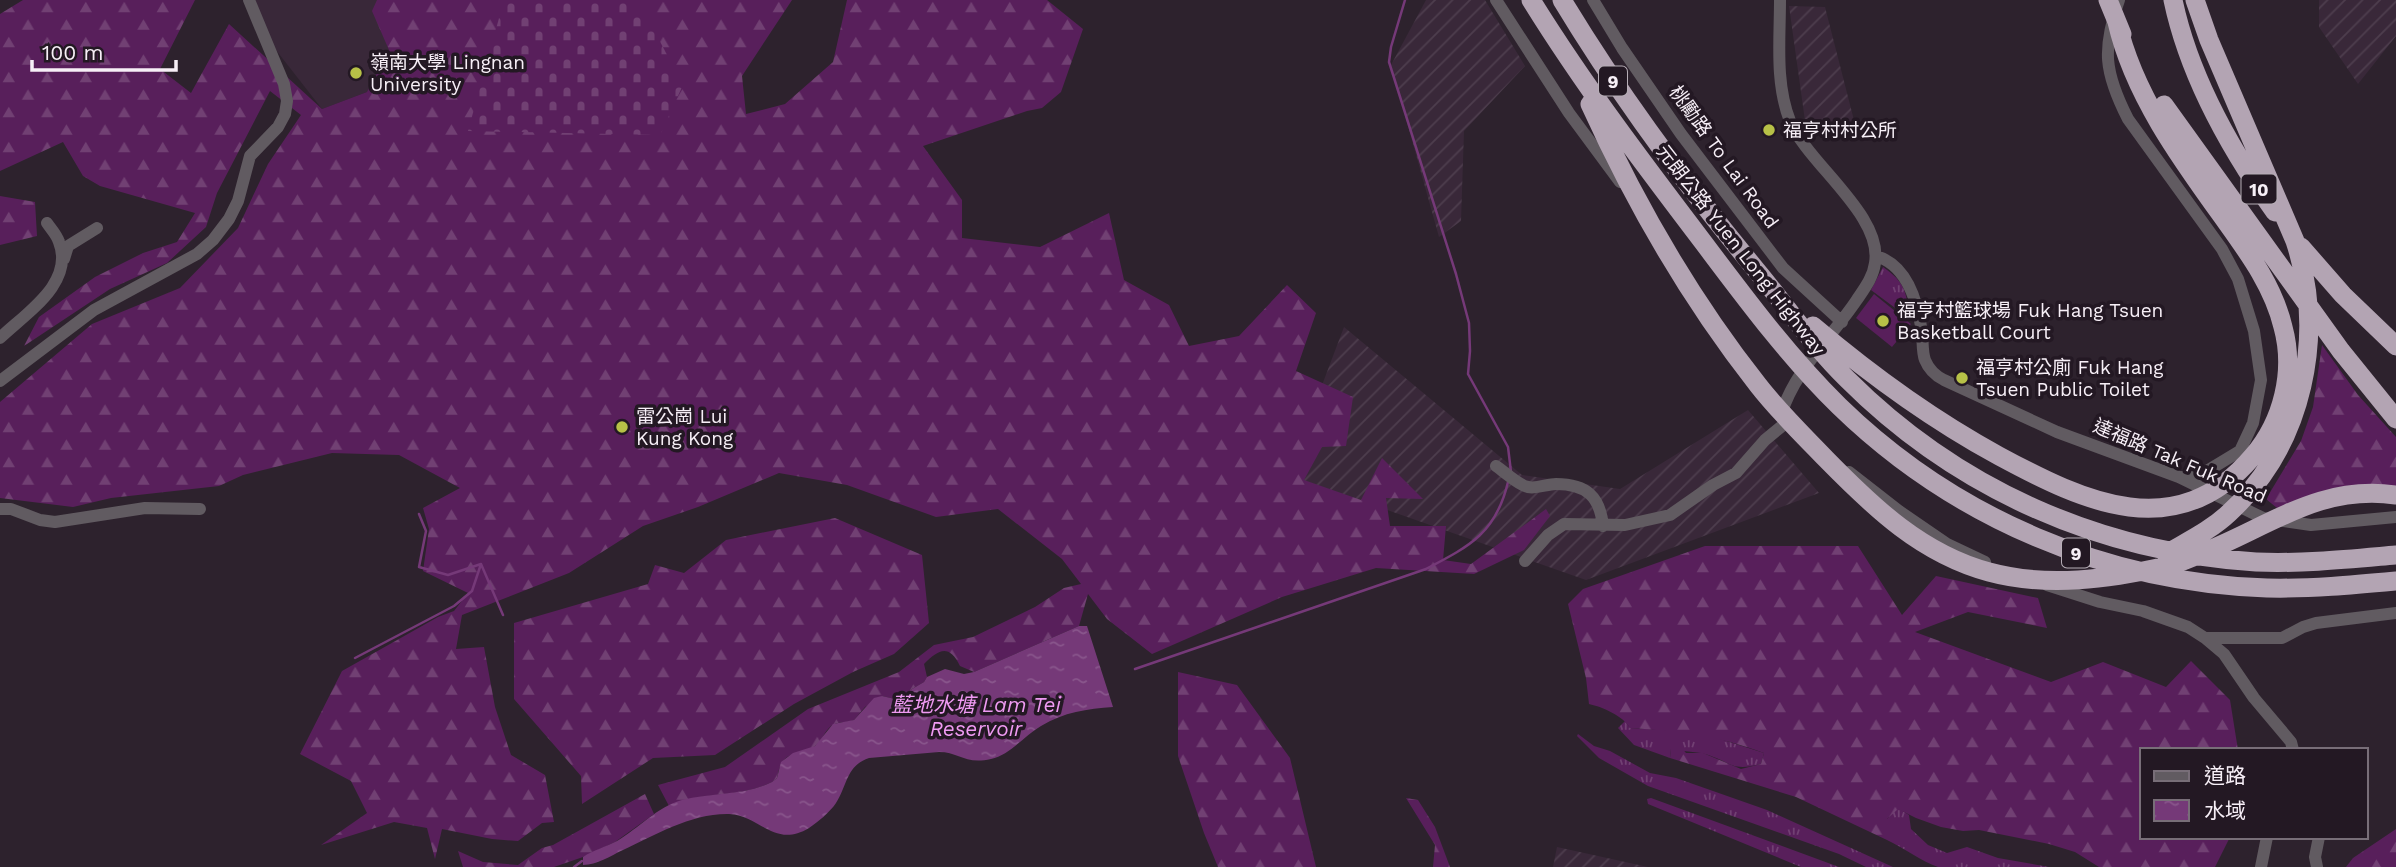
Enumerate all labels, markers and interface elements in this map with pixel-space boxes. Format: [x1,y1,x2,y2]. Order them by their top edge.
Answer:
scale bar [32,28,175,72]
text: 100 m [42,40,104,65]
place label: 嶺南大學 Lingnan University [370,51,525,96]
marker: 嶺南大學 Lingnan University [348,65,364,81]
road number: 9 [1599,66,1627,96]
street label: 桃勵路 To Lai Road [1665,81,1783,233]
place label: 福亨村村公所 [1783,119,1897,142]
marker: 福亨村村公所 [1761,122,1777,138]
street label: 元朗公路 Yuen Long Highway [1652,140,1830,360]
road number: 10 [2242,174,2276,204]
place label: 福亨村籃球場 Fuk Hang Tsuen Basketball Court [1897,299,2163,344]
marker: 福亨村籃球場 Fuk Hang Tsuen Basketball Court [1875,313,1891,329]
place label: 福亨村公廁 Fuk Hang Tsuen Public Toilet [1976,356,2164,401]
marker: 福亨村公廁 Fuk Hang Tsuen Public Toilet [1954,370,1970,386]
place label: 雷公崗 Lui Kung Kong [636,405,734,450]
street label: 達福路 Tak Fuk Road [2090,414,2270,508]
marker: 雷公崗 Lui Kung Kong [614,419,630,435]
road number: 9 [2062,538,2090,568]
water label: 藍地水塘 Lam Tei Reservoir [891,692,1062,741]
legend [2140,748,2368,839]
text: 道路 [2204,763,2246,788]
text: 水域 [2204,798,2246,823]

